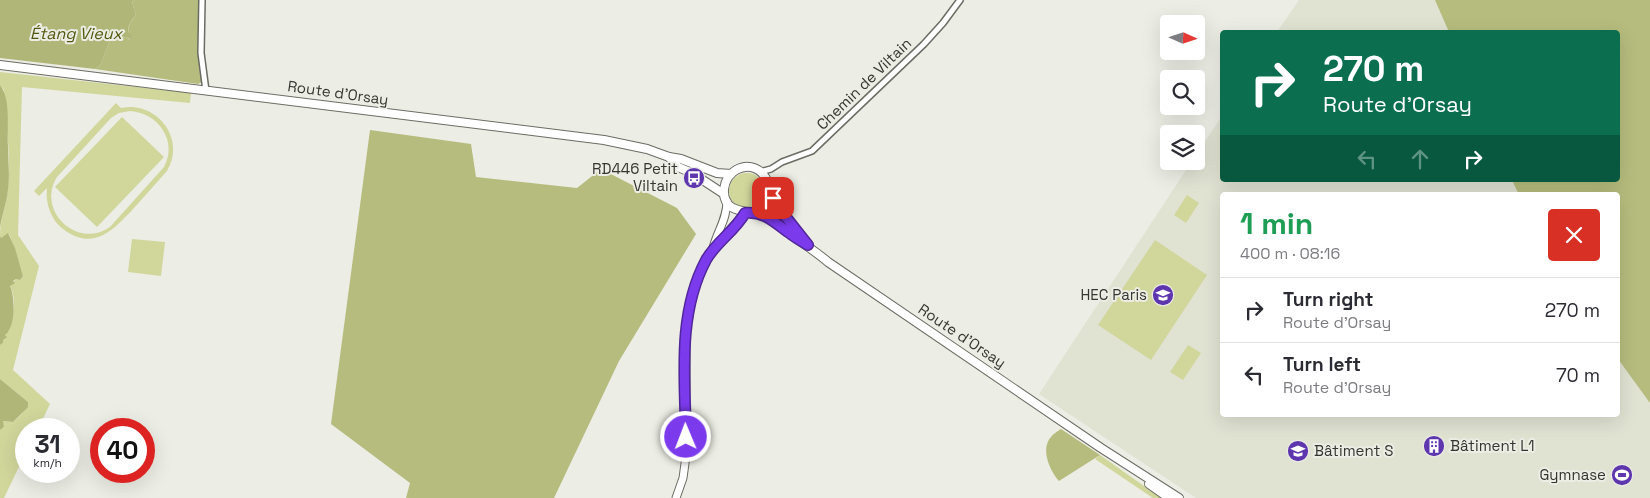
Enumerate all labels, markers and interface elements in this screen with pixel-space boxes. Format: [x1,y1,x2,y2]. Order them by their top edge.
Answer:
north arrow [1160,15,1205,60]
map controls [1160,15,1205,170]
water label: Étang Vieux [30,23,124,44]
street label: Chemin de Viltain [812,34,915,134]
text: 270 m [1323,47,1424,91]
icon: right [1240,50,1305,115]
button: search [1160,70,1205,115]
street label: Route d'Orsay [286,76,390,109]
text: Route d'Orsay [1323,90,1472,118]
button: layers [1160,125,1205,170]
icon: left [1353,145,1381,173]
icon: ahead [1406,145,1434,173]
icon: right [1459,145,1487,173]
place label: RD446 Petit Viltain [592,159,678,195]
bus stop icon: RD446 Petit Viltain [682,166,706,190]
pin [752,177,794,219]
icon: arrive [759,184,787,212]
text: 1 min [1240,204,1313,243]
button: close [1548,209,1600,261]
text: 400 m · 08:16 [1240,243,1340,264]
school or university icon: HEC Paris [1151,283,1175,307]
place label: HEC Paris [1081,285,1147,304]
text: Turn right [1283,287,1373,312]
icon: right [1240,296,1268,324]
text: 270 m [1545,298,1600,323]
street label: Route d'Orsay [915,299,1010,372]
text: Route d'Orsay [1283,312,1391,333]
text: Turn left [1283,352,1361,377]
icon: left [1240,361,1268,389]
text: 70 m [1556,363,1600,388]
text: Route d'Orsay [1283,377,1391,398]
position arrow [659,410,711,462]
speed limit sign: 40 [90,418,155,483]
text: 31 [34,428,61,460]
building icon: Bâtiment L1 [1422,434,1446,458]
place label: Bâtiment L1 [1450,436,1535,455]
school or university icon: Bâtiment S [1286,439,1310,463]
place label: Bâtiment S [1314,441,1393,460]
text: km/h [33,455,62,471]
sports icon: Gymnase [1610,463,1634,487]
place label: Gymnase [1539,465,1606,484]

